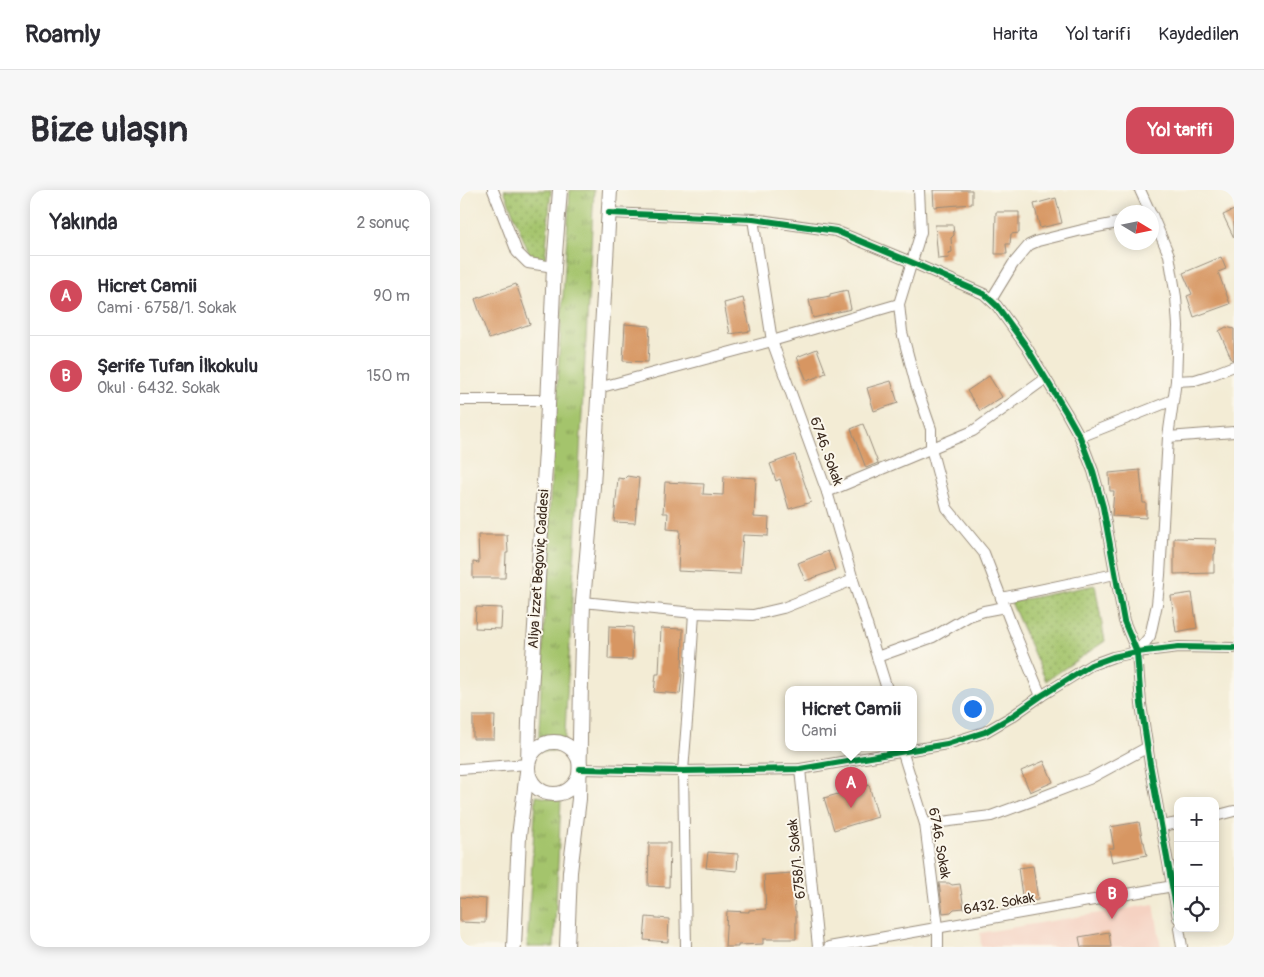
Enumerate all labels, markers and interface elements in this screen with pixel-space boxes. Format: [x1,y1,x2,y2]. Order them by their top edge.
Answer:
text: Roamly [25,20,100,49]
text: Harita [992,23,1038,46]
text: Yol tarifi [1066,23,1130,46]
text: Kaydedilen [1158,23,1239,46]
button: Yol tarifi [1126,107,1234,154]
text: Bize ulaşın [30,108,188,152]
north arrow [1114,205,1159,250]
text: Yakında [50,209,117,236]
text: 2 sonuç [357,213,410,233]
text: Hicret Camii [97,274,197,298]
text: A [61,286,71,306]
text: 90 m [373,286,410,306]
text: Cami · 6758/1. Sokak [97,298,236,318]
text: Şerife Tufan İlkokulu [97,354,258,378]
text: B [61,366,71,386]
text: 150 m [366,366,410,386]
text: Okul · 6432. Sokak [97,378,220,398]
street label: 6746. Sokak [806,415,847,488]
street label: Aliya İzzet Begoviç Caddesi [524,489,553,649]
popup [785,686,917,751]
your location [960,696,986,722]
text: Hicret Camii [801,697,901,721]
text: Cami [801,721,836,741]
pin: A [835,767,867,808]
map controls [1174,797,1219,932]
button: + [1174,797,1219,842]
street label: 6746. Sokak [925,806,954,880]
street label: 6758/1. Sokak [784,818,809,900]
button: − [1174,842,1219,887]
pin: B [1096,878,1128,919]
button: locate [1174,887,1219,932]
street label: 6432. Sokak [962,889,1036,918]

